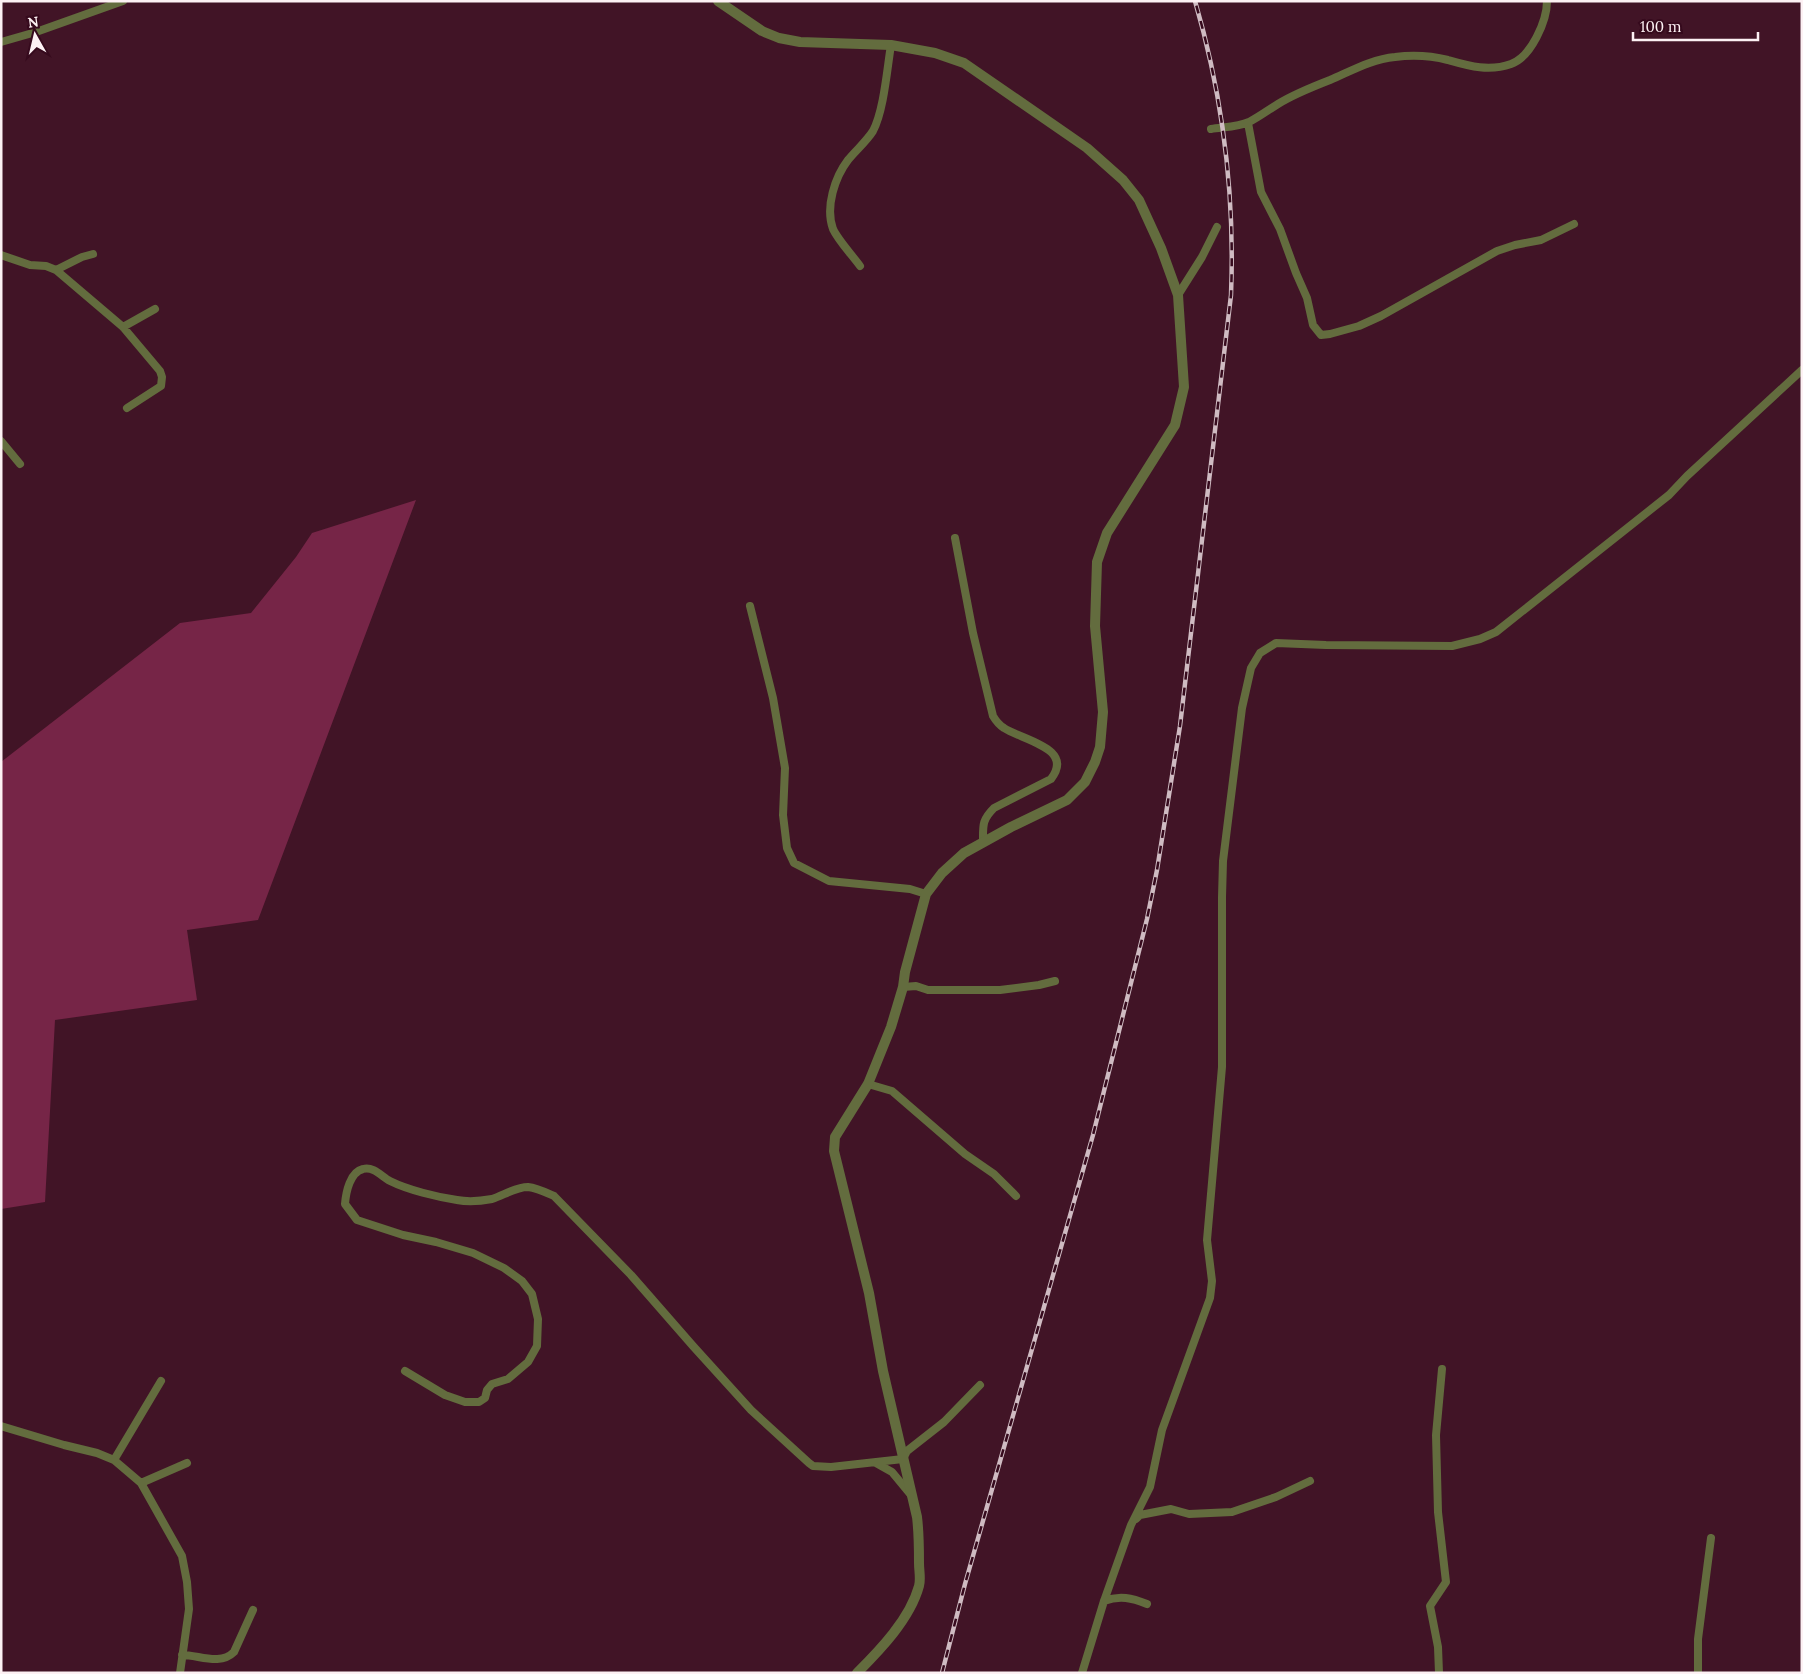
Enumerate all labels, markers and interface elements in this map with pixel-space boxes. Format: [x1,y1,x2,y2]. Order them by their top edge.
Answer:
north arrow [10,10,60,60]
scale bar [1633,10,1758,42]
text: N [27,12,40,32]
text: 100 m [1640,17,1681,36]

